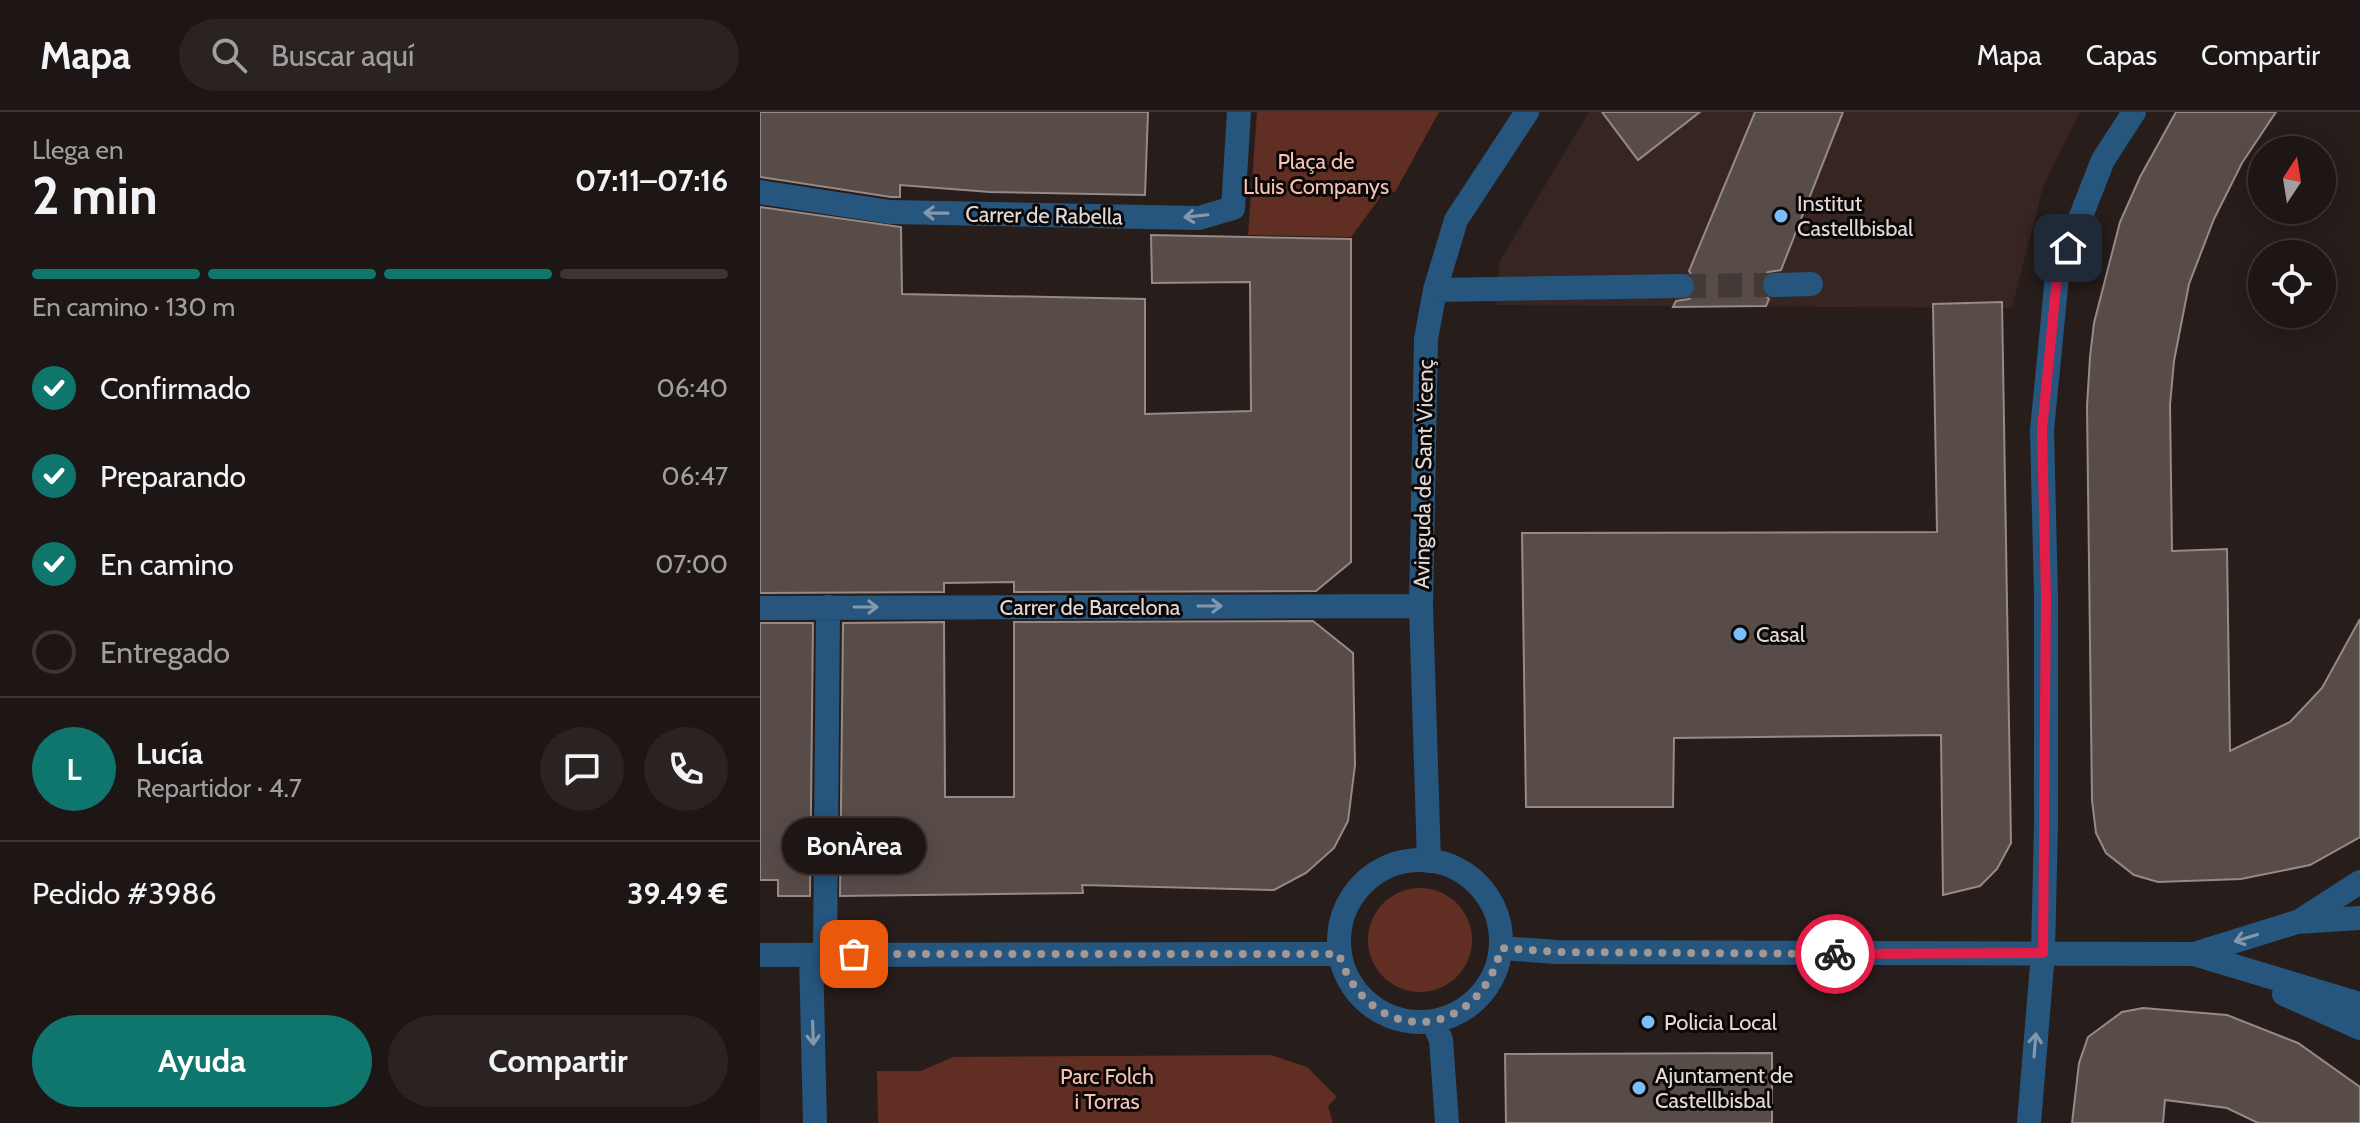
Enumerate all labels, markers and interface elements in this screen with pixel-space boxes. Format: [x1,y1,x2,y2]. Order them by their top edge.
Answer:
search box [179,19,739,91]
text: Mapa [40,32,131,79]
icon: search [207,33,251,77]
text: Buscar aquí [271,37,414,74]
text: Mapa [1977,38,2042,72]
text: Capas [2086,38,2157,72]
text: Compartir [2201,38,2320,72]
text: Llega en [32,134,123,166]
north arrow [2248,136,2336,224]
map controls [2248,136,2336,328]
park label: Plaça de Lluis Companys [1243,148,1389,200]
text: 07:11–07:16 [575,162,728,199]
text: 2 min [32,164,158,227]
place label: Institut Castellbisbal [1797,190,1914,242]
street label: Carrer de Rabella [965,201,1123,230]
one-way arrow [923,205,950,220]
marker: Institut Castellbisbal [1772,207,1790,225]
one-way arrow [1183,208,1210,223]
pin [2034,214,2102,282]
icon: home [2046,226,2090,270]
button: locate [2248,240,2336,328]
text: En camino · 130 m [32,291,235,323]
street label: Avinguda de Sant Vicenç [1408,359,1439,589]
icon: check [32,366,76,410]
text: Confirmado [100,370,251,407]
text: 06:40 [656,372,728,404]
icon: check [32,454,76,498]
text: Preparando [100,458,246,495]
text: 06:47 [662,460,728,492]
icon: check [32,542,76,586]
text: En camino [100,546,234,583]
text: 07:00 [655,548,728,580]
street label: Carrer de Barcelona [1000,594,1181,621]
one-way arrow [1196,598,1223,614]
one-way arrow [852,599,879,615]
place label: Casal [1756,621,1806,648]
marker: Casal [1731,625,1749,643]
text: Entregado [100,634,230,671]
button: chat [540,727,624,811]
button: phone [644,727,728,811]
text: Lucía [136,735,203,772]
text: L [66,751,82,788]
text: Repartidor · 4.7 [136,772,302,804]
callout: BonÀrea [782,818,926,874]
text: BonÀrea [806,830,902,862]
text: Pedido #3986 [32,875,217,912]
text: 39.49 € [627,875,728,912]
courier [1795,914,1875,994]
pin [820,920,888,988]
one-way arrow [2233,931,2259,946]
icon: bag [832,932,876,976]
icon: bike [1813,932,1857,976]
place label: Policia Local [1664,1009,1778,1036]
marker: Policia Local [1639,1013,1657,1031]
button: Ayuda [32,1015,372,1107]
button: Compartir [388,1015,728,1107]
one-way arrow [806,1019,821,1046]
one-way arrow [2028,1032,2043,1059]
place label: Ajuntament de Castellbisbal [1655,1062,1793,1114]
park label: Parc Folch i Torras [1060,1063,1154,1115]
marker: Ajuntament de Castellbisbal [1630,1079,1648,1097]

